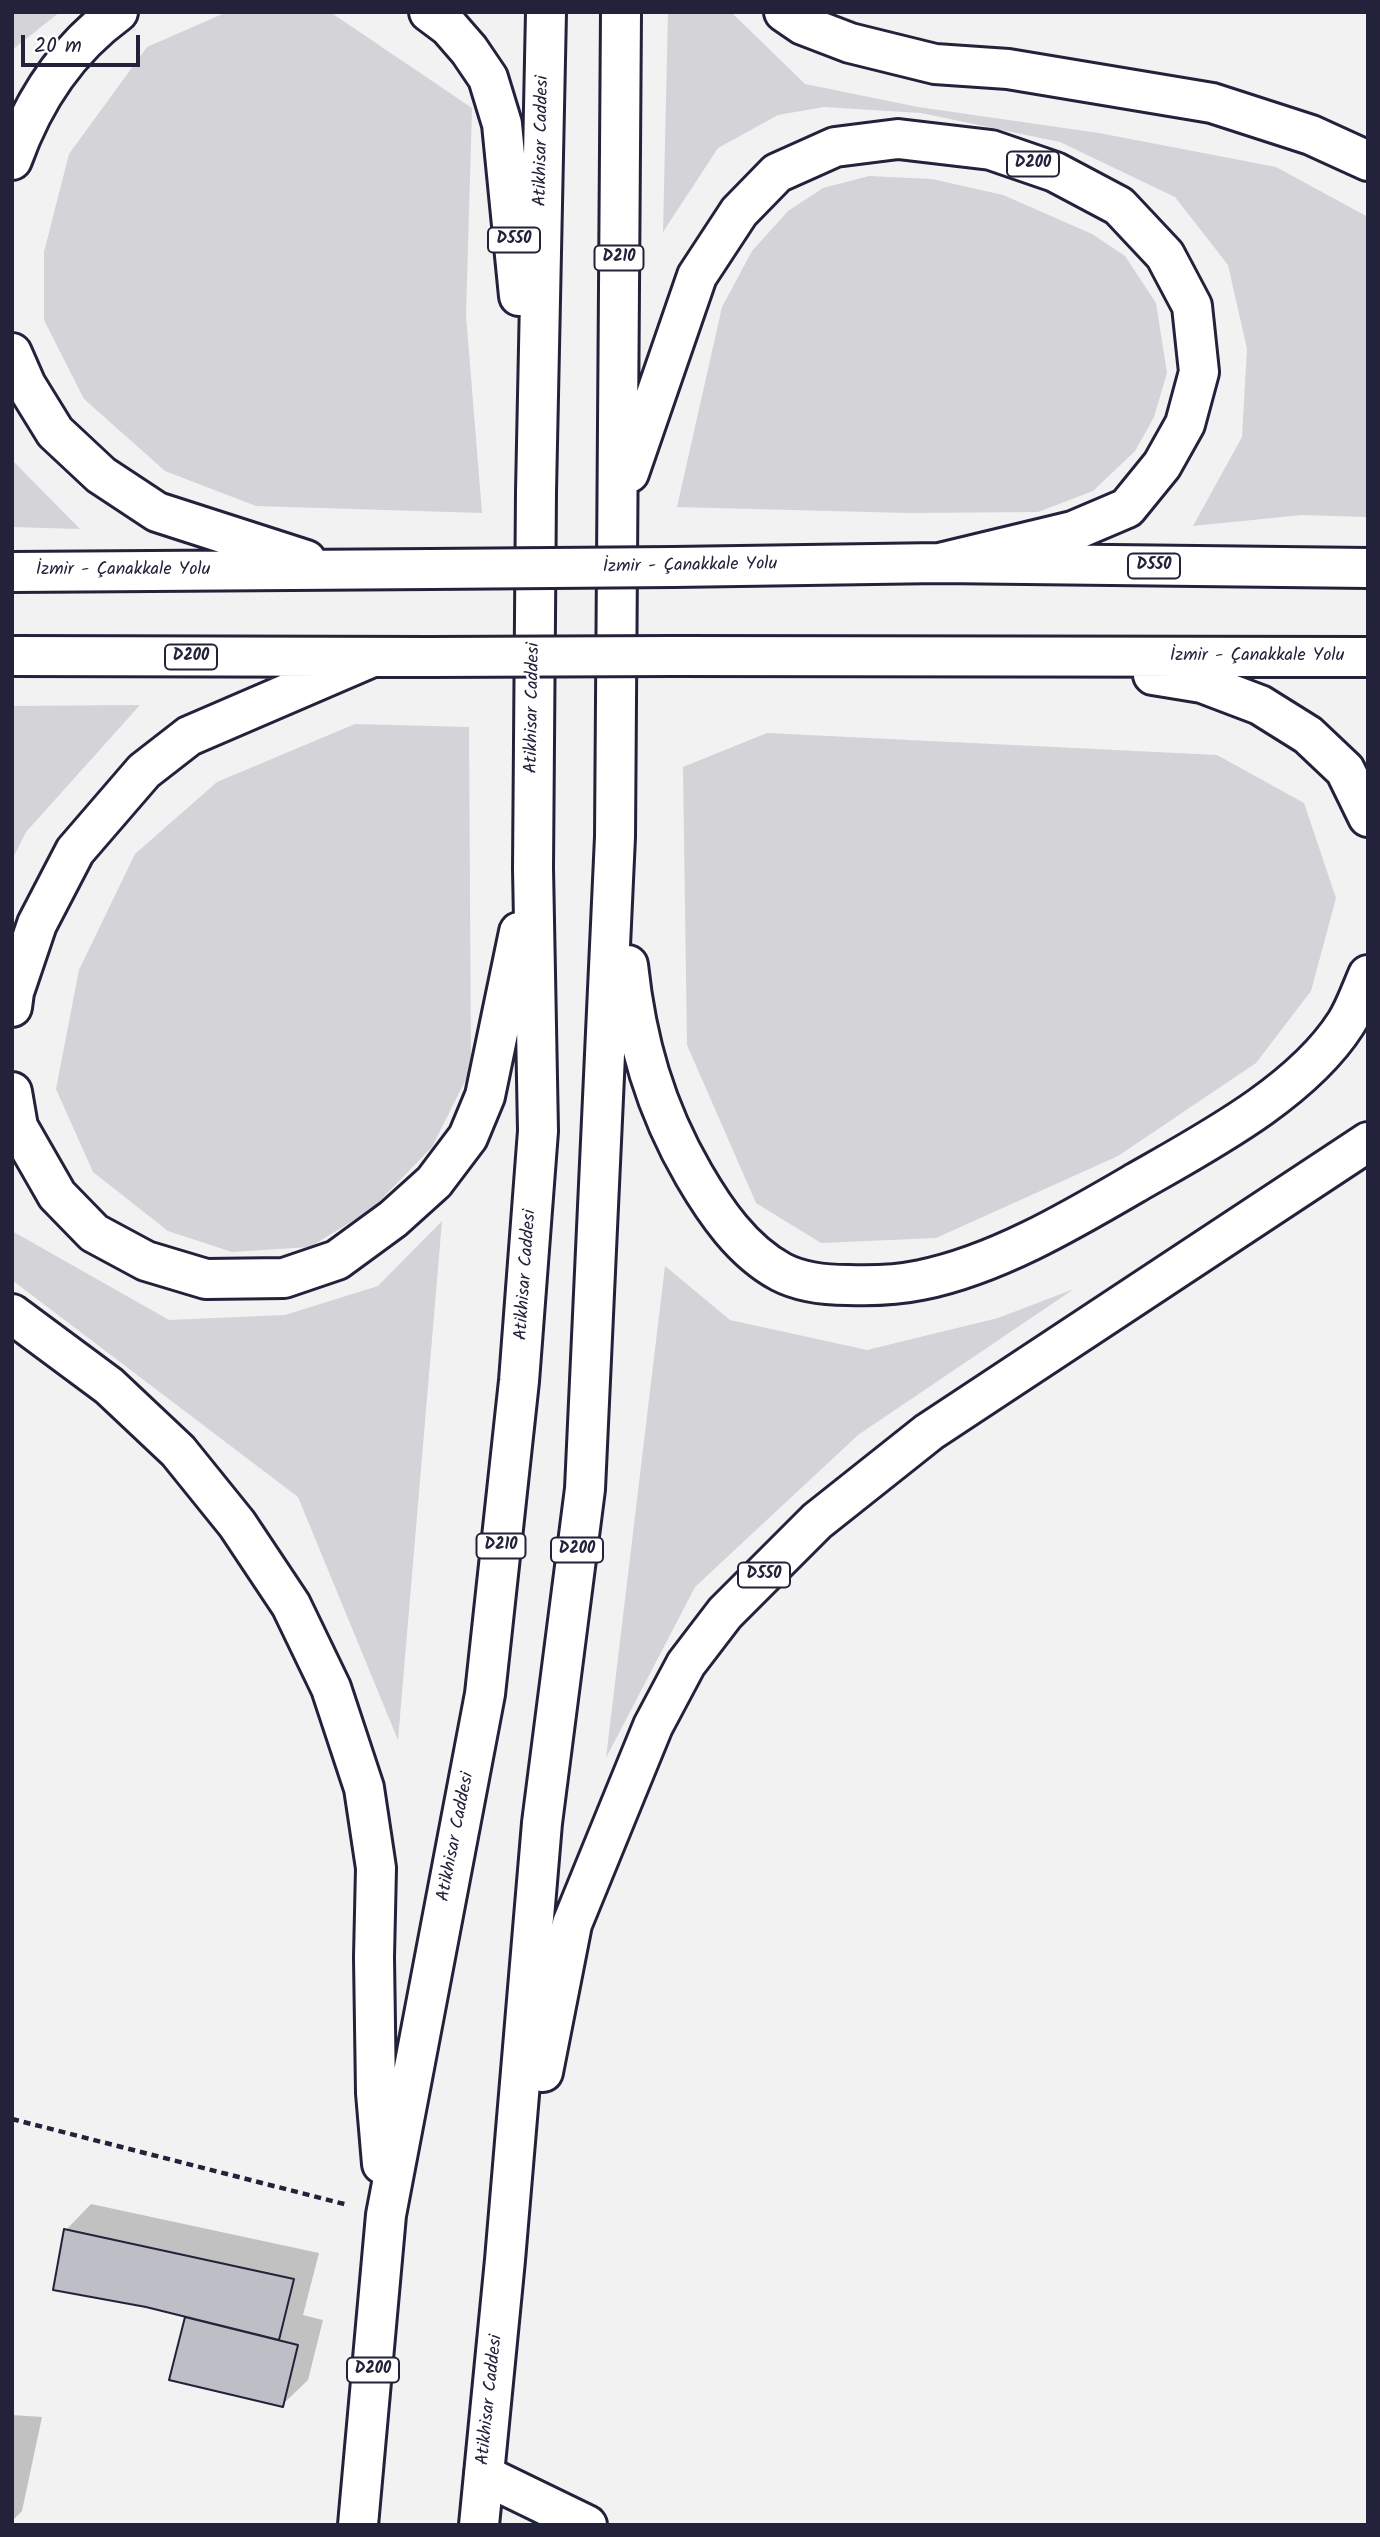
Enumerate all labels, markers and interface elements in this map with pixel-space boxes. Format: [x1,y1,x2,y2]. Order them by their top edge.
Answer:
scale bar [24,21,144,65]
text: 20 m [34,30,82,63]
street label: Atikhisar Caddesi [531,75,555,207]
road number: D200 [1007,152,1059,176]
road number: D550 [488,228,540,252]
road number: D210 [594,246,644,270]
road number: D550 [1128,554,1180,579]
street label: İzmir - Çanakkale Yolu [602,555,778,579]
street label: İzmir - Çanakkale Yolu [36,560,210,582]
street label: Atikhisar Caddesi [522,642,546,774]
road number: D200 [165,644,217,670]
street label: İzmir - Çanakkale Yolu [1170,646,1344,668]
street label: Atikhisar Caddesi [512,1209,542,1341]
road number: D210 [476,1534,526,1558]
road number: D200 [551,1538,603,1562]
road number: D550 [738,1562,790,1588]
street label: Atikhisar Caddesi [434,1771,480,1903]
street label: Atikhisar Caddesi [473,2334,509,2466]
road number: D200 [347,2358,399,2382]

